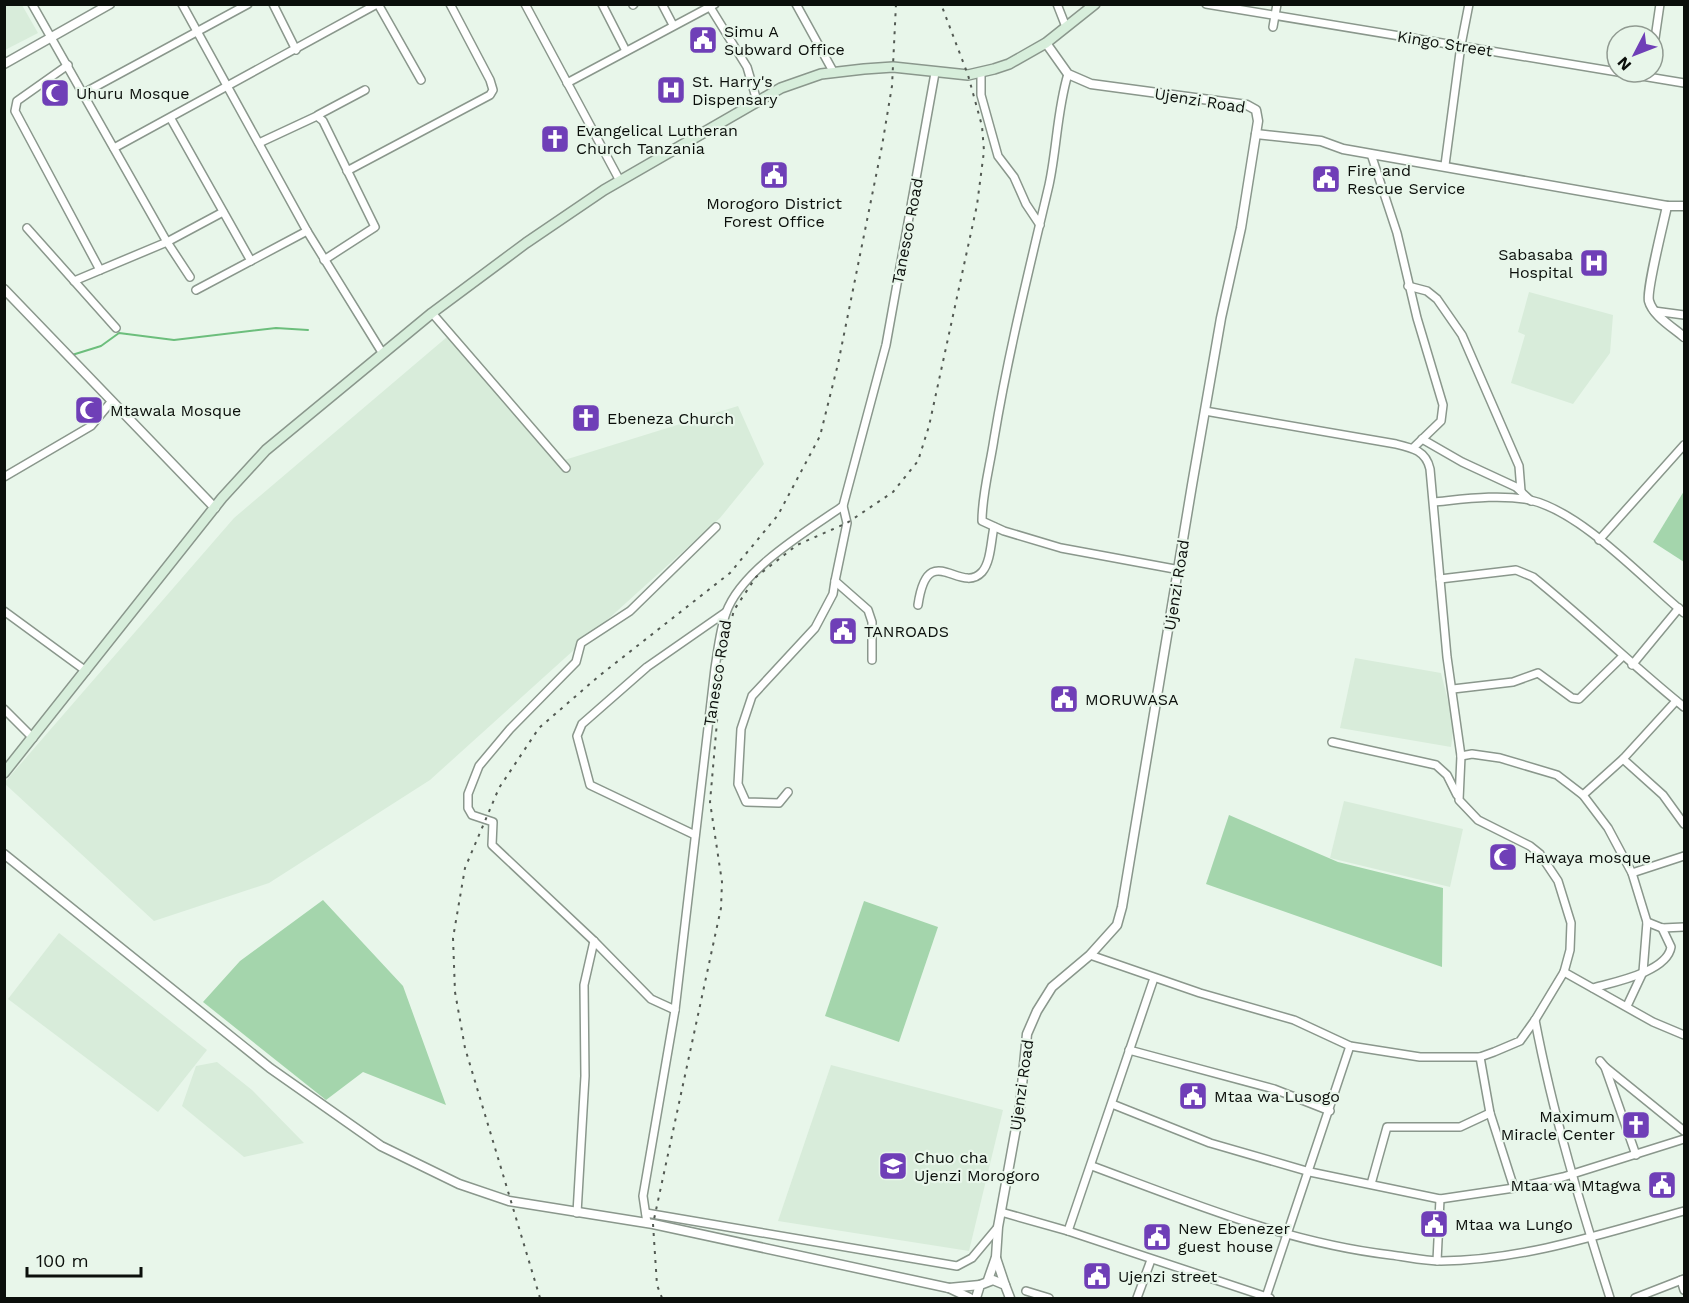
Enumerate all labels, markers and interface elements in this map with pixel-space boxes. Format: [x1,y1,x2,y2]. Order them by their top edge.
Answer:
place label: Simu A Subward Office [724,22,845,59]
public building icon: Simu A Subward Office [687,24,719,56]
north arrow [1605,24,1665,84]
street label: Kingo Street [1396,27,1494,60]
text: N [1613,53,1635,74]
place label: St. Harry's Dispensary [692,72,778,109]
hospital icon: St. Harry's Dispensary [655,74,687,106]
mosque icon: Uhuru Mosque [39,77,71,109]
place label: Uhuru Mosque [76,84,190,103]
street label: Ujenzi Road [1153,84,1247,117]
place label: Evangelical Lutheran Church Tanzania [576,121,738,158]
church icon: Evangelical Lutheran Church Tanzania [539,123,571,155]
public building icon: Morogoro District Forest Office [758,159,790,191]
place label: Fire and Rescue Service [1347,161,1465,198]
public building icon: Fire and Rescue Service [1310,163,1342,195]
street label: Tanesco Road [888,176,927,286]
place label: Morogoro District Forest Office [706,194,842,231]
place label: Sabasaba Hospital [1498,245,1573,282]
hospital icon: Sabasaba Hospital [1578,247,1610,279]
mosque icon: Mtawala Mosque [73,394,105,426]
place label: Mtawala Mosque [110,401,241,420]
church icon: Ebeneza Church [570,402,602,434]
place label: Ebeneza Church [607,409,734,428]
street label: Ujenzi Road [1160,538,1193,632]
public building icon: TANROADS [827,615,859,647]
street label: Tanesco Road [700,618,735,728]
place label: TANROADS [864,622,949,641]
public building icon: MORUWASA [1048,683,1080,715]
place label: MORUWASA [1085,690,1179,709]
mosque icon: Hawaya mosque [1487,841,1519,873]
place label: Hawaya mosque [1524,848,1651,867]
street label: Ujenzi Road [1006,1038,1037,1132]
public building icon: Mtaa wa Lusogo [1177,1080,1209,1112]
place label: Mtaa wa Lusogo [1214,1087,1340,1106]
place label: Maximum Miracle Center [1501,1107,1615,1144]
church icon: Maximum Miracle Center [1620,1109,1652,1141]
place label: Chuo cha Ujenzi Morogoro [914,1148,1040,1185]
school or university icon: Chuo cha Ujenzi Morogoro [877,1150,909,1182]
public building icon: Mtaa wa Mtagwa [1646,1169,1678,1201]
place label: Mtaa wa Mtagwa [1510,1176,1641,1195]
public building icon: Mtaa wa Lungo [1418,1208,1450,1240]
place label: Mtaa wa Lungo [1455,1215,1573,1234]
place label: New Ebenezer guest house [1178,1219,1290,1256]
public building icon: New Ebenezer guest house [1141,1221,1173,1253]
scale bar [27,1240,141,1278]
text: 100 m [36,1250,89,1271]
public building icon: Ujenzi street [1081,1260,1113,1292]
place label: Ujenzi street [1118,1267,1218,1286]

